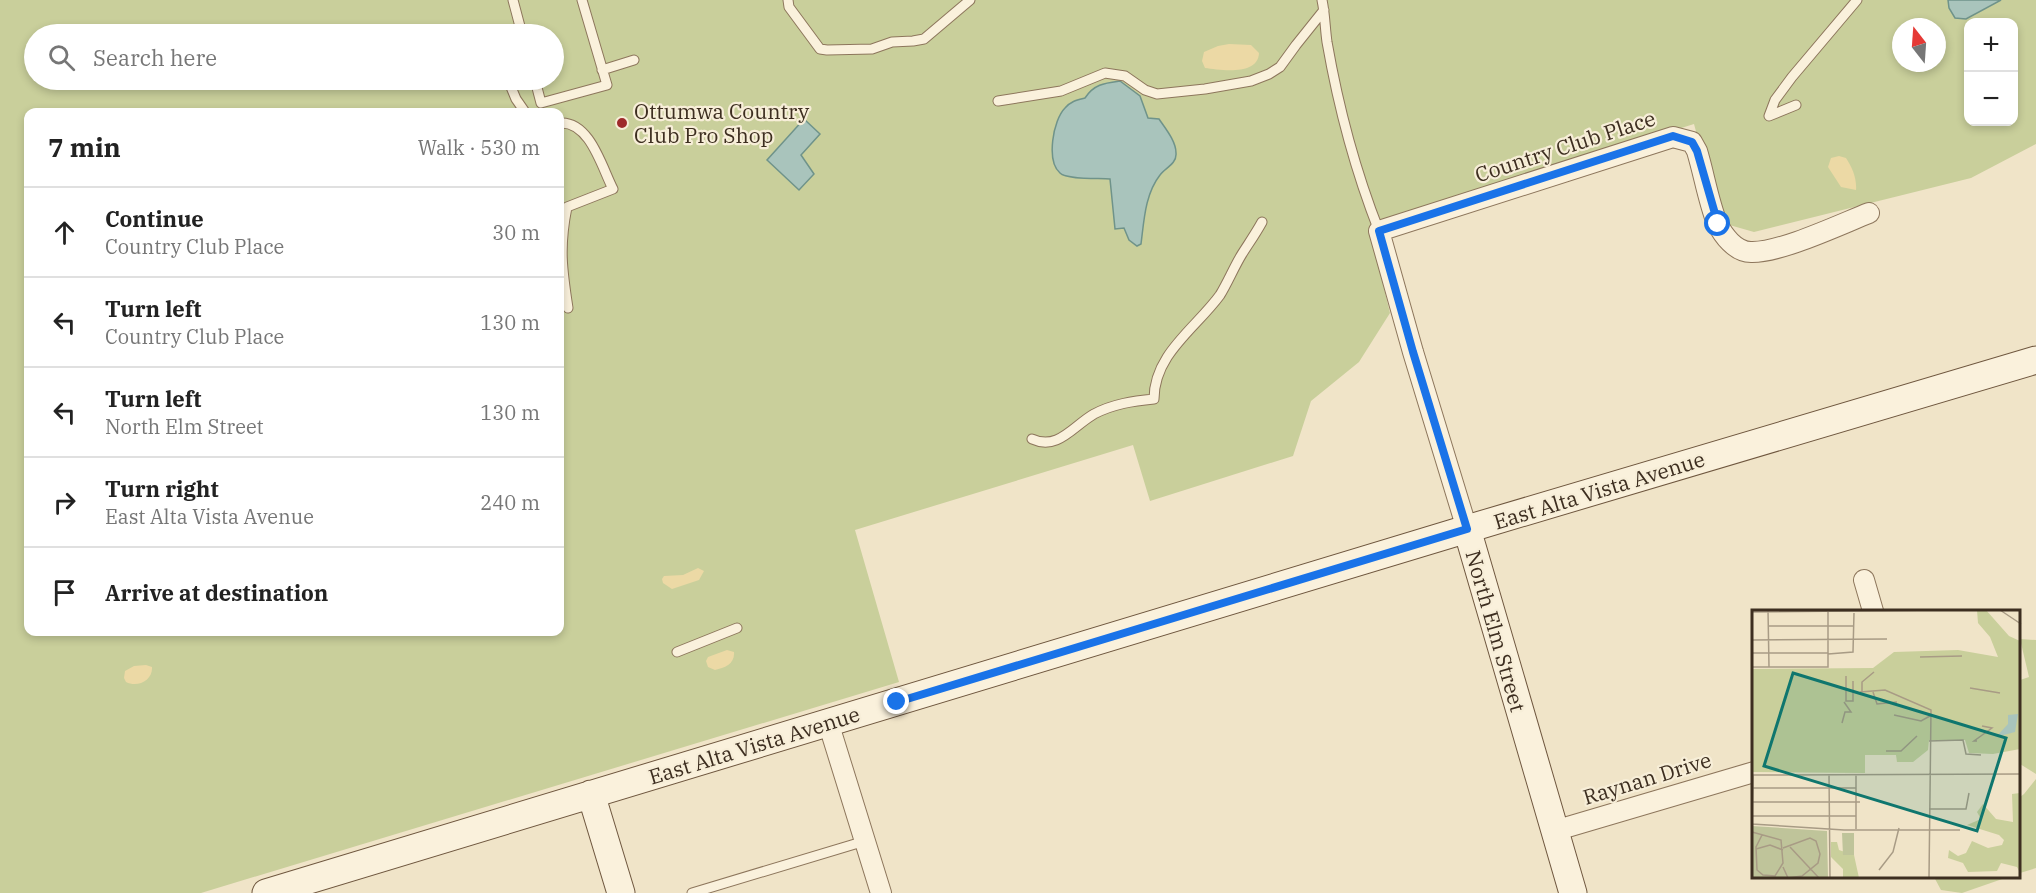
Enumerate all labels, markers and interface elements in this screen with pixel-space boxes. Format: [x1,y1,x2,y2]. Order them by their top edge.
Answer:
north arrow [1892,18,1946,72]
map controls [1964,18,2018,126]
button: + [1964,18,2018,72]
search box [24,24,564,90]
icon: search [45,41,78,74]
text: Search here [93,43,217,72]
button: − [1964,72,2018,126]
place label: Ottumwa Country Club Pro Shop [634,97,810,149]
street label: Country Club Place [1471,104,1659,188]
marker: Ottumwa Country Club Pro Shop [615,116,629,130]
text: 7 min [48,130,121,164]
text: Walk · 530 m [418,134,540,161]
text: Continue [105,204,204,233]
route start [1704,210,1730,236]
icon: ahead [48,216,81,249]
text: 30 m [492,219,540,246]
text: Country Club Place [105,233,284,260]
text: Turn left [105,294,201,323]
icon: left [48,306,81,339]
text: 130 m [480,309,540,336]
text: Country Club Place [105,323,284,350]
text: Turn left [105,384,201,413]
icon: left [48,396,81,429]
text: 130 m [480,399,540,426]
text: North Elm Street [105,413,264,440]
street label: East Alta Vista Avenue [1490,445,1708,535]
text: Turn right [105,474,219,503]
icon: right [48,486,81,519]
text: 240 m [480,489,540,516]
text: East Alta Vista Avenue [105,503,314,530]
street label: North Elm Street [1460,547,1532,715]
icon: arrive [48,576,81,609]
text: Arrive at destination [105,578,328,607]
inset map [1752,610,2021,878]
route end [883,688,909,714]
street label: East Alta Vista Avenue [645,700,863,790]
street label: Raynan Drive [1579,745,1715,811]

